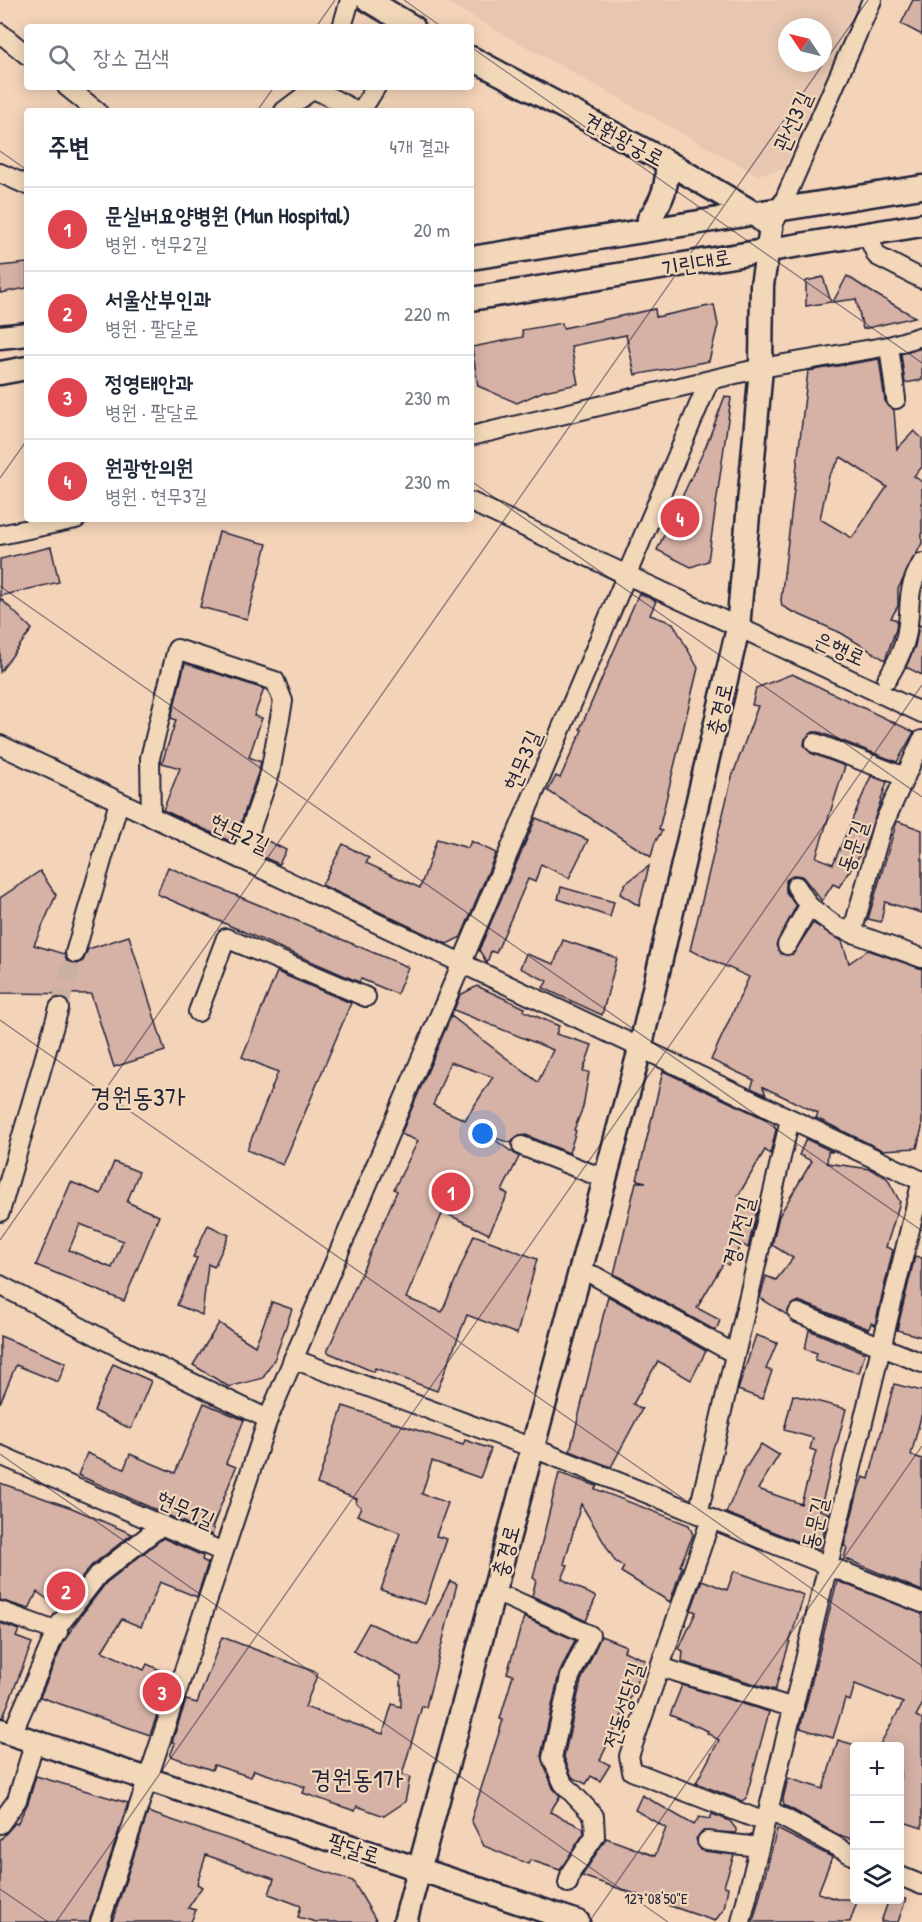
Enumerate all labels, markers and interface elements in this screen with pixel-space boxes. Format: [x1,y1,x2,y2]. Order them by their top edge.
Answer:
north arrow [778,18,832,72]
search box [24,24,474,90]
icon: search [45,41,78,74]
text: 장소 검색 [93,42,169,72]
street label: 관선3길 [765,86,819,156]
street label: 견훤왕궁로 [578,105,670,173]
text: 주변 [48,129,90,164]
text: 4개 결과 [390,133,450,160]
text: 문실버요양병원 (Mun Hospital) [105,200,350,230]
text: 1 [64,216,71,243]
text: 20 m [413,216,450,243]
text: 병원 · 현무2길 [105,230,208,257]
street label: 기린대로 [659,241,733,283]
text: 서울산부인과 [105,284,211,314]
text: 2 [63,300,72,327]
text: 220 m [404,300,450,327]
text: 병원 · 팔달로 [105,314,199,341]
text: 정영태안과 [105,368,194,398]
text: 3 [63,384,72,411]
text: 230 m [405,384,450,411]
text: 병원 · 팔달로 [105,398,199,425]
text: 원광한의원 [105,452,194,482]
text: 4 [64,468,71,495]
text: 230 m [405,468,450,495]
text: 병원 · 현무3길 [105,482,208,509]
pin: 4 [660,496,700,540]
street label: 은행로 [810,623,870,673]
street label: 충경로 [698,680,740,738]
street label: 현무3길 [496,725,548,795]
street label: 현무2길 [205,806,275,860]
street label: 동문길 [830,816,875,876]
district label: 경원동3가 [90,1079,186,1114]
your location [468,1119,497,1148]
pin: 1 [432,1170,470,1214]
street label: 경기전길 [715,1193,761,1269]
street label: 현무1길 [152,1483,220,1535]
street label: 동문길 [793,1493,835,1552]
street label: 충경로 [484,1521,526,1581]
pin: 2 [46,1568,86,1614]
street label: 전동성당길 [596,1658,650,1752]
pin: 3 [142,1670,182,1714]
map controls [850,1742,904,1904]
button: + [850,1742,904,1796]
district label: 경원동1가 [310,1761,404,1796]
button: − [850,1796,904,1850]
street label: 팔달로 [324,1826,384,1870]
button: layers [850,1850,904,1904]
text: 127°08'50"E [624,1888,688,1909]

